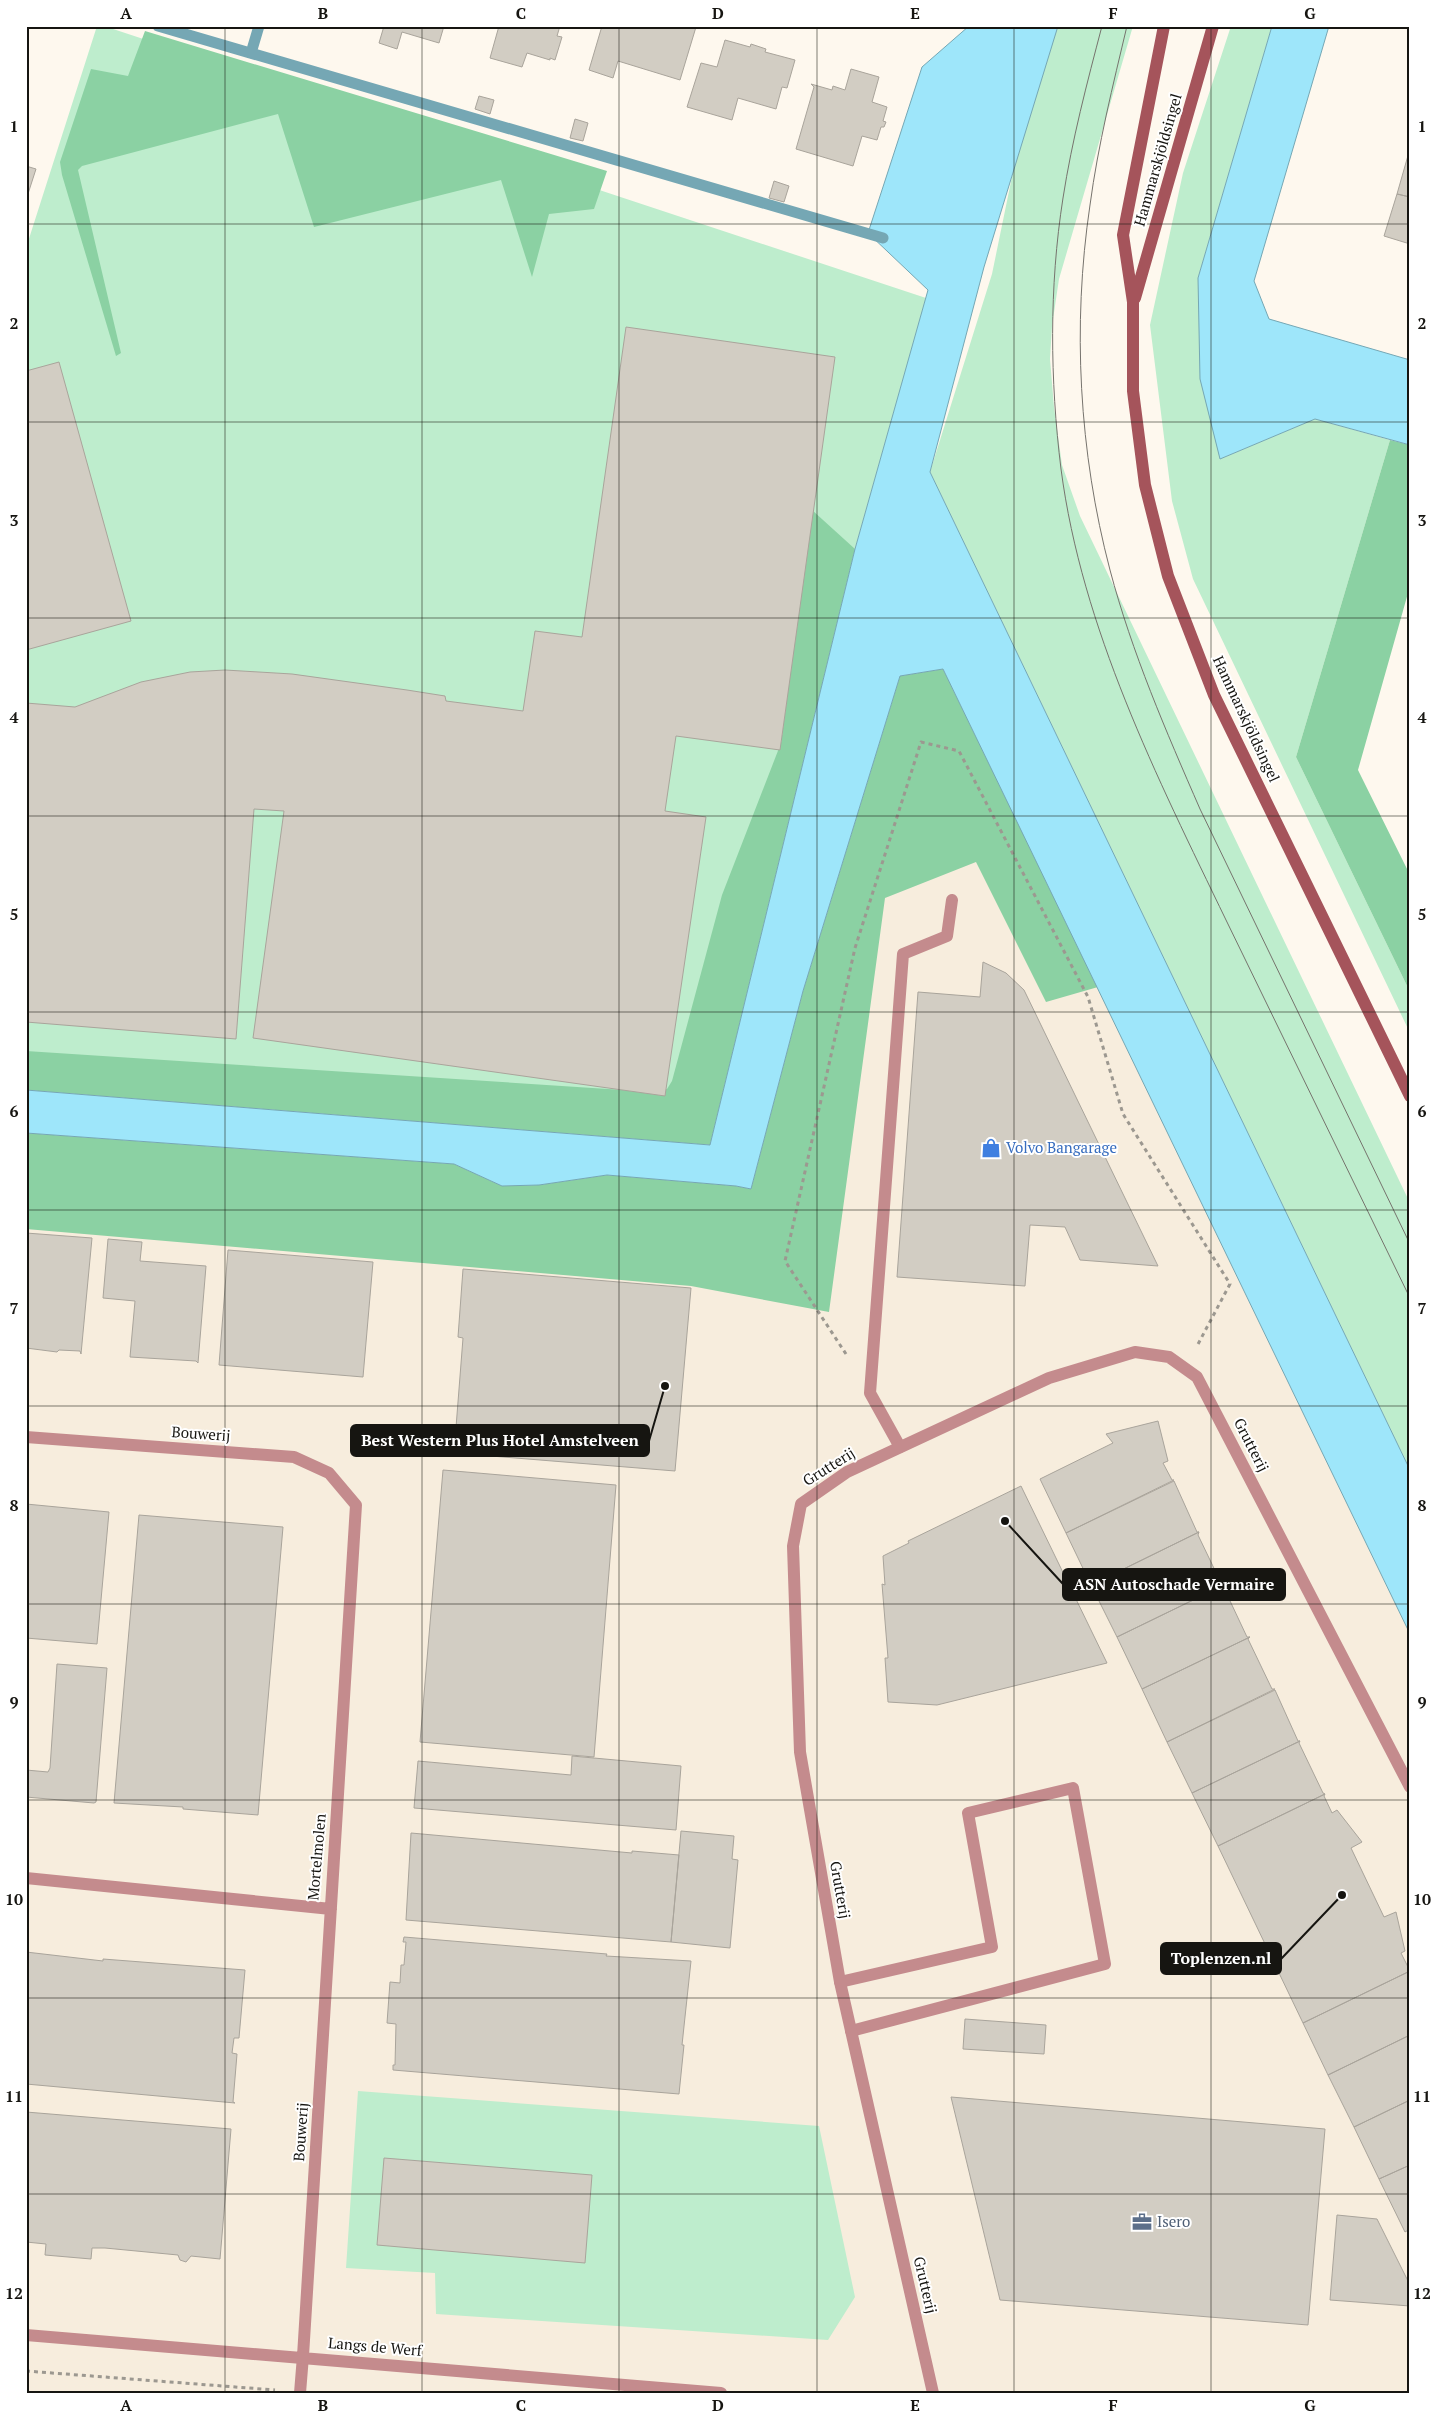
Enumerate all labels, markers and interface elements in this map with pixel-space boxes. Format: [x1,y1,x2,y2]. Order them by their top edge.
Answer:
text: A [120,2,132,24]
text: B [318,2,328,24]
text: C [516,2,526,24]
text: D [712,2,724,24]
text: E [910,2,920,24]
text: F [1108,2,1118,24]
text: G [1304,2,1316,24]
street label: Hammarskjöldsingel [1129,91,1186,228]
text: 1 [9,115,19,137]
text: 1 [1417,115,1427,137]
text: 2 [9,312,19,334]
text: 2 [1417,312,1427,334]
text: 3 [9,509,19,531]
text: 3 [1417,509,1427,531]
street label: Hammarskjöldsingel [1209,652,1285,785]
text: 4 [9,706,19,728]
text: 4 [1417,706,1427,728]
text: 5 [9,903,19,925]
text: 5 [1417,903,1427,925]
text: 6 [9,1100,19,1122]
text: 6 [1417,1100,1427,1122]
shop icon: Volvo Bangarage [980,1137,1002,1159]
place label: Volvo Bangarage [1006,1137,1117,1157]
text: 7 [9,1297,19,1319]
text: 7 [1417,1297,1427,1319]
street label: Grutterij [1230,1414,1274,1475]
street label: Bouwerij [171,1421,231,1445]
callout: Best Western Plus Hotel Amstelveen [351,1425,649,1456]
text: Best Western Plus Hotel Amstelveen [361,1429,639,1451]
street label: Grutterij [799,1442,858,1490]
text: 8 [9,1494,19,1516]
text: 8 [1417,1494,1427,1516]
callout: ASN Autoschade Vermaire [1063,1569,1285,1600]
text: ASN Autoschade Vermaire [1074,1573,1275,1595]
text: 9 [9,1691,19,1713]
text: 9 [1417,1691,1427,1713]
street label: Mortelmolen [302,1813,330,1901]
street label: Grutterij [826,1860,856,1920]
text: 10 [5,1888,23,1910]
text: 10 [1413,1888,1431,1910]
callout: Toplenzen.nl [1161,1943,1281,1974]
text: Toplenzen.nl [1171,1947,1271,1969]
text: 11 [5,2085,23,2107]
text: 11 [1413,2085,1431,2107]
street label: Bouwerij [288,2102,312,2162]
office icon: Isero [1131,2211,1153,2233]
place label: Isero [1157,2211,1190,2231]
street label: Grutterij [910,2254,942,2315]
text: 12 [5,2282,23,2304]
text: 12 [1413,2282,1431,2304]
street label: Langs de Werf [328,2332,424,2360]
text: A [120,2394,132,2416]
text: B [318,2394,328,2416]
text: C [516,2394,526,2416]
text: D [712,2394,724,2416]
text: E [910,2394,920,2416]
text: F [1108,2394,1118,2416]
text: G [1304,2394,1316,2416]

